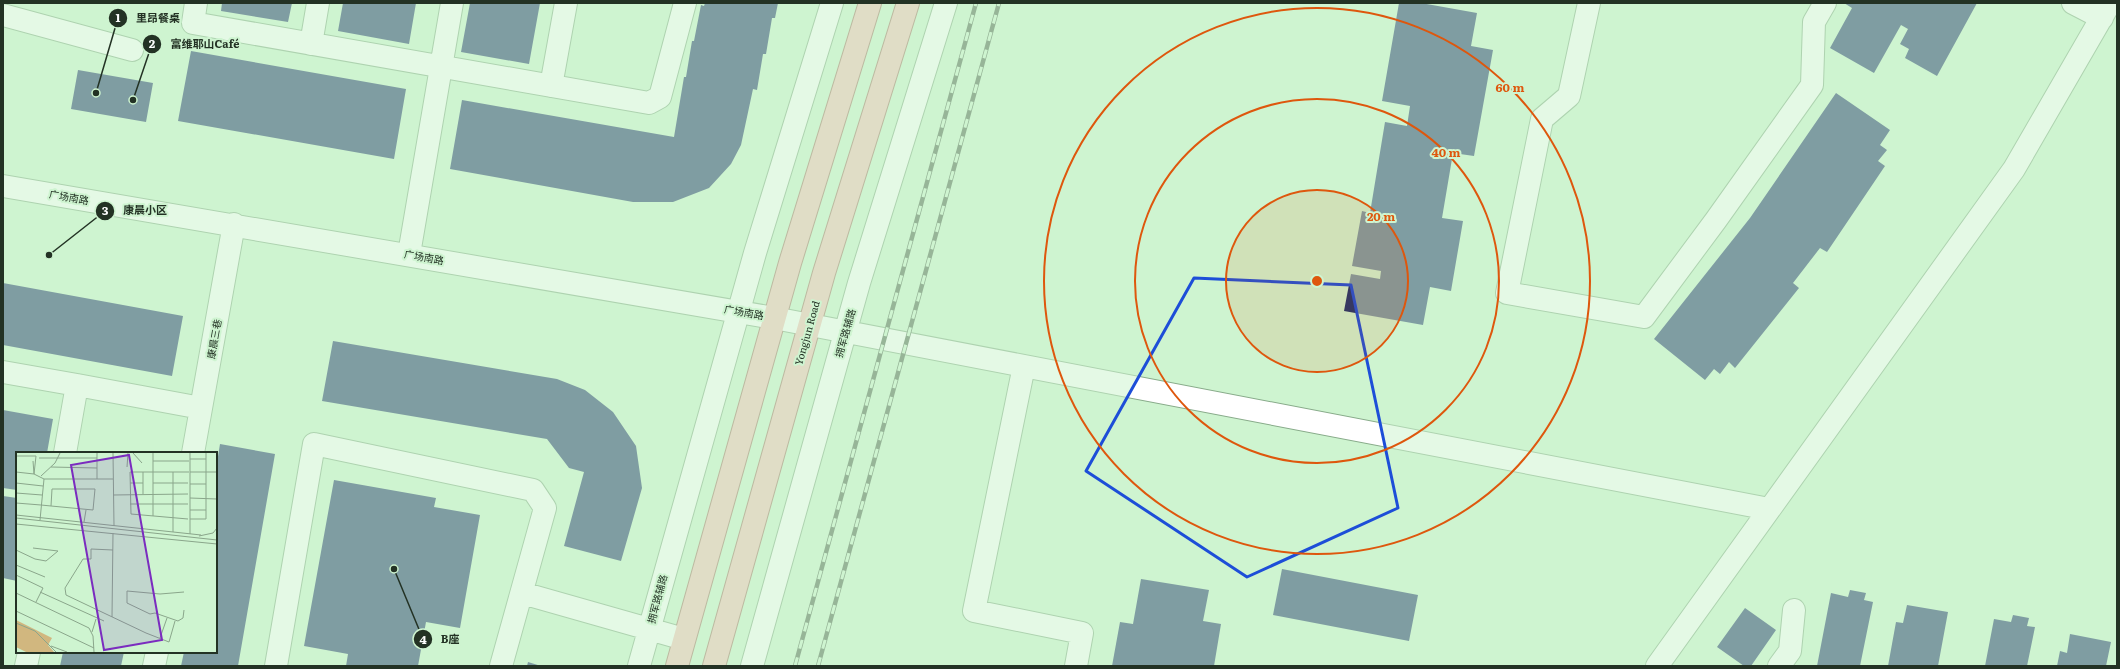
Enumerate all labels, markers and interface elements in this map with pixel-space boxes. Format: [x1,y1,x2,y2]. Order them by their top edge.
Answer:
callout: 里昂餐桌 [108,7,188,30]
text: 1 [116,8,121,26]
text: 里昂餐桌 [136,9,180,25]
callout: 富维耶山Café [142,32,247,55]
text: 2 [149,34,156,52]
text: 富维耶山Café [171,35,239,51]
text: 60 m [1496,78,1524,96]
text: 40 m [1432,143,1461,161]
street label: 广场南路 [48,186,90,207]
callout: 康晨小区 [95,199,175,222]
text: 3 [102,201,109,219]
text: 康晨小区 [123,201,167,217]
text: 20 m [1367,207,1395,225]
street label: 广场南路 [403,246,445,267]
centre of rings [1310,274,1324,288]
street label: Yongjun Road [790,299,823,367]
street label: 广场南路 [723,301,765,322]
street label: 拥军路辅路 [830,307,859,359]
street label: 康晨三巷 [203,318,224,360]
inset map [16,452,217,653]
street label: 拥军路辅路 [643,573,670,625]
callout: B座 [413,628,468,651]
text: 4 [419,630,427,648]
text: B座 [441,630,459,646]

